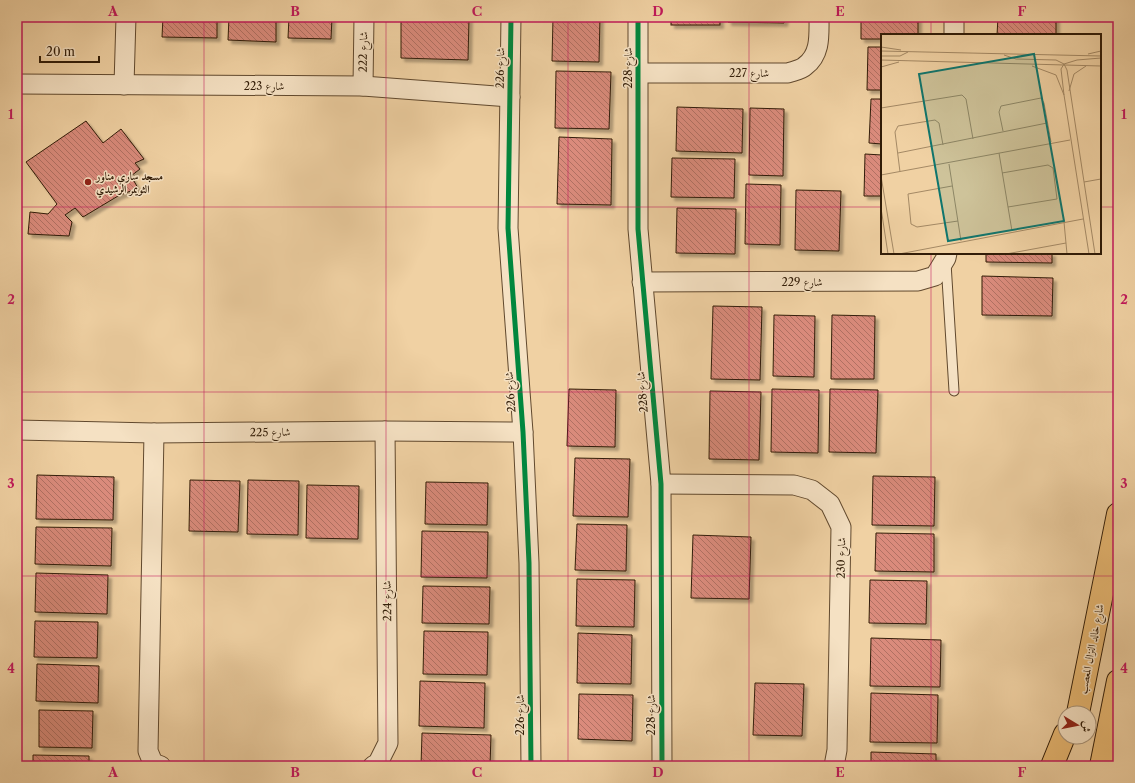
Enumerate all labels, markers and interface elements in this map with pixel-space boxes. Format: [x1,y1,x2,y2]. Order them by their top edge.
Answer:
text: A [107,3,119,19]
text: B [290,3,300,19]
text: C [472,3,482,19]
text: D [652,3,664,19]
text: E [835,3,845,19]
text: F [1018,3,1027,19]
street label: شارع 222 [356,31,373,73]
inset map [881,34,1101,254]
scale bar [40,38,99,64]
text: 20 m [46,44,75,59]
street label: شارع 226 [493,47,510,89]
street label: شارع 228 [621,47,638,89]
street label: شارع 227 [729,66,769,83]
street label: شارع 223 [244,79,284,96]
text: 1 [8,106,14,122]
text: 1 [1121,106,1127,122]
place label: مسجد ساري مناور الثويمر الرشيدي [94,169,163,198]
marker: مسجد ساري مناور الثويمر الرشيدي [83,177,93,187]
street label: شارع 229 [781,275,823,292]
text: 2 [7,291,15,307]
text: 2 [1120,291,1128,307]
street label: شارع 226 [502,371,521,413]
street label: شارع 228 [633,371,654,413]
street label: شارع 225 [250,425,290,442]
text: 3 [7,475,15,491]
text: 3 [1120,475,1128,491]
street label: شارع 230 [834,537,851,579]
street label: شارع 224 [380,580,397,622]
street label: شارع خالد النزال المعصب [1075,603,1110,696]
text: 4 [7,660,15,676]
text: 4 [1120,660,1128,676]
street label: شارع 226 [513,694,530,736]
street label: شارع 228 [644,694,661,736]
north arrow [1057,705,1097,745]
text: ش [1079,720,1095,733]
text: A [107,764,119,780]
text: B [290,764,300,780]
text: C [472,764,482,780]
text: D [652,764,664,780]
text: E [835,764,845,780]
text: F [1018,764,1027,780]

